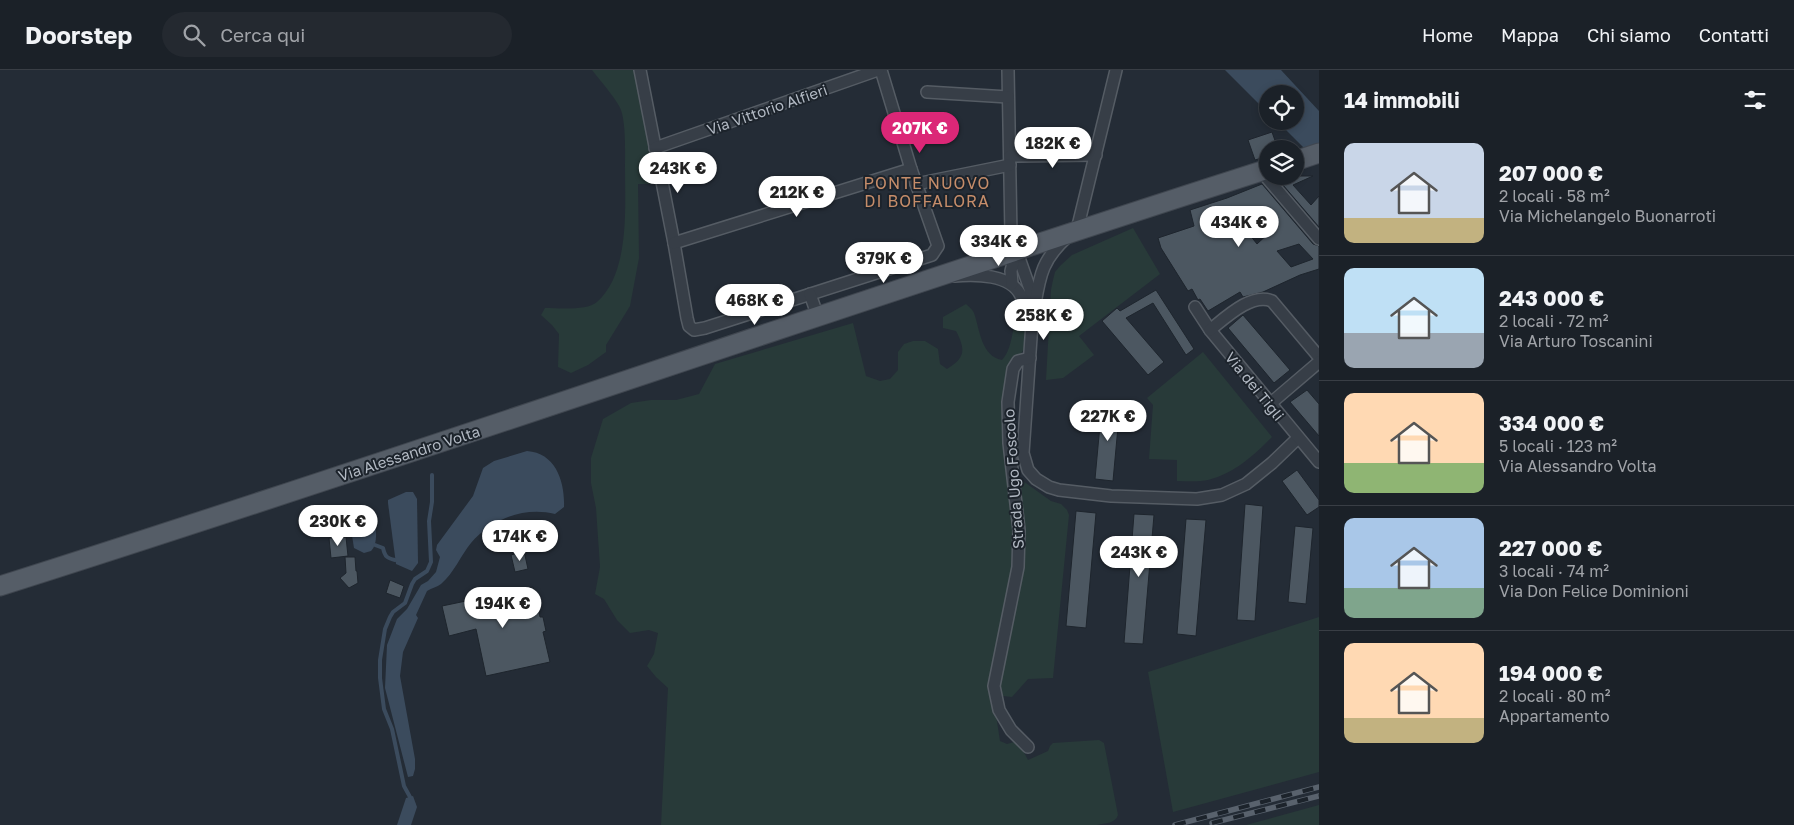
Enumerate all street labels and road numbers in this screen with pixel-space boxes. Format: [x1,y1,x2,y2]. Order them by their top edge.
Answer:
street label: Via Vittorio Alfieri [704,80,830,138]
street label: Via dei Tigli [1222,348,1288,424]
street label: Strada Ugo Foscolo [999,408,1027,550]
street label: Via Alessandro Volta [336,422,482,484]

